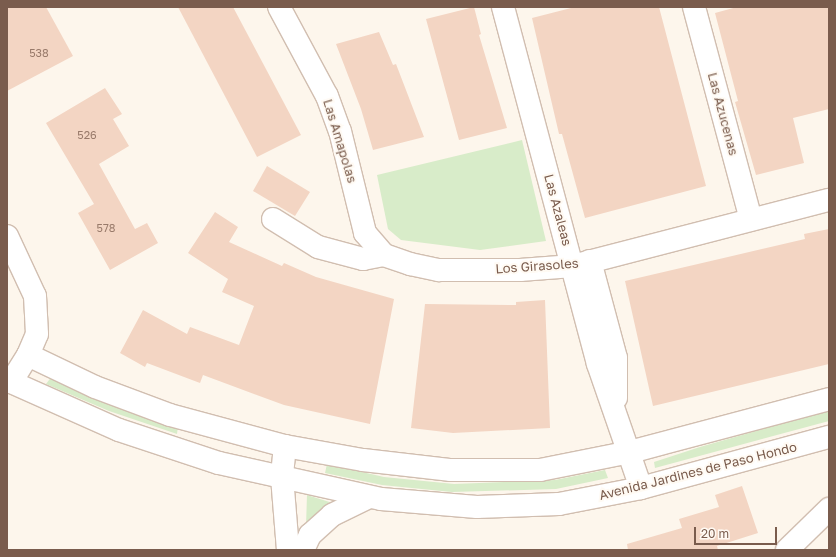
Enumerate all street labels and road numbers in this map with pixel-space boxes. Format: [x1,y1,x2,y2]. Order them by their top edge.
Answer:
street label: Las Azucenas [704,71,742,157]
street label: Las Amapolas [320,97,360,185]
street label: Las Azaleas [541,172,575,248]
street label: Los Girasoles [495,255,579,277]
street label: Avenida Jardines de Paso Hondo [598,439,798,503]

